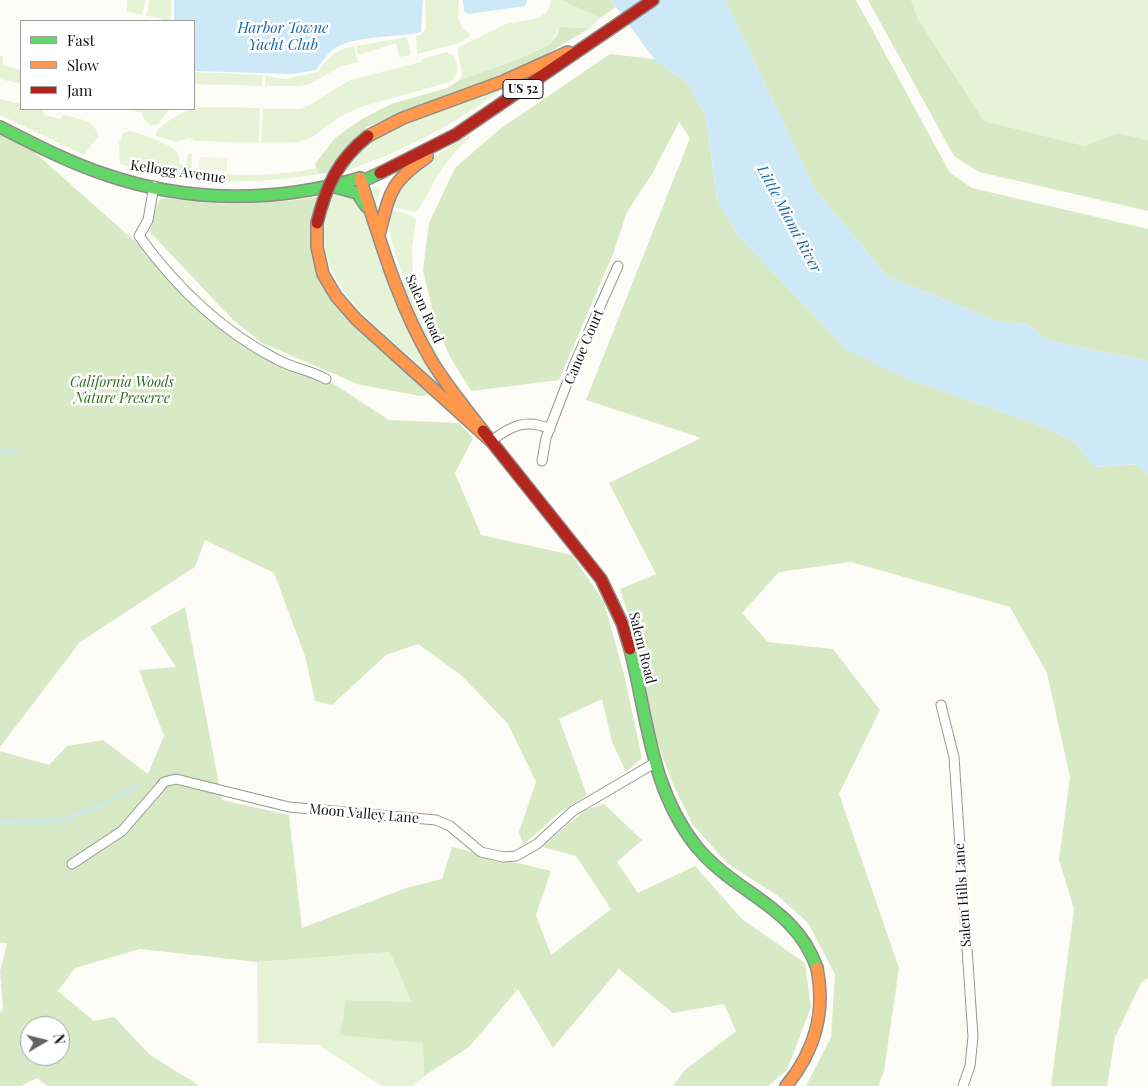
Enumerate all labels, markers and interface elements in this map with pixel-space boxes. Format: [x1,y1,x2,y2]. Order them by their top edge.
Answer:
water label: Harbor Towne Yacht Club [237,19,329,54]
legend [20,20,195,110]
text: Fast [67,30,95,50]
text: Slow [67,55,99,75]
text: Jam [67,80,92,100]
road number: US 52 [503,80,543,98]
street label: Kellogg Avenue [129,157,227,187]
water label: Little Miami River [753,162,825,276]
street label: Salem Road [401,272,447,346]
street label: Canoe Court [561,307,607,387]
park label: California Woods Nature Preserve [70,375,174,408]
street label: Salem Road [625,610,659,686]
street label: Moon Valley Lane [308,801,420,827]
street label: Salem Hills Lane [951,842,975,948]
north arrow [20,1016,70,1066]
text: N [49,1033,69,1045]

